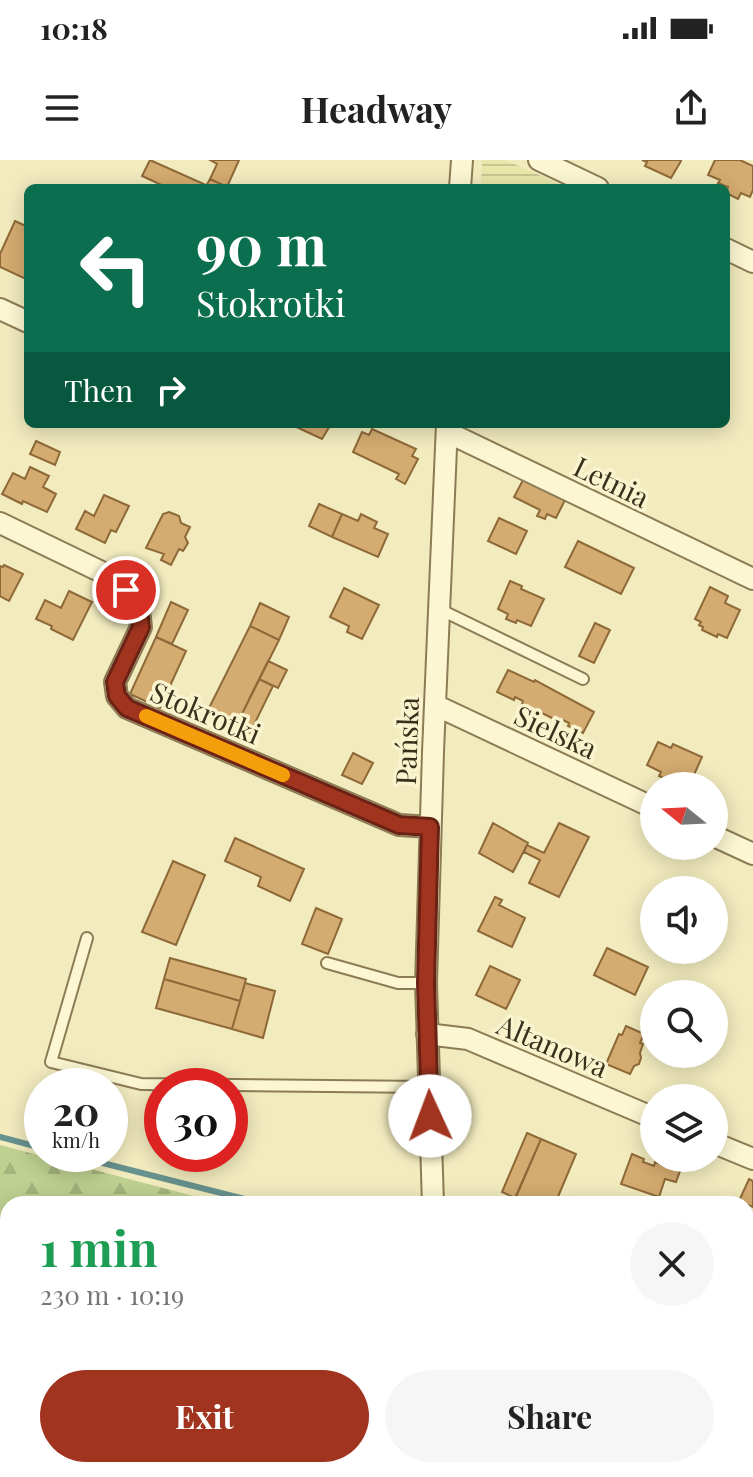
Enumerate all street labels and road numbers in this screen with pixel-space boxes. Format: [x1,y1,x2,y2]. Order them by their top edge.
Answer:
street label: Letnia [568,447,656,515]
street label: Stokrotki [145,672,267,752]
street label: Pańska [386,696,426,786]
street label: Sielska [509,696,603,766]
street label: Altanowa [491,1005,614,1085]

